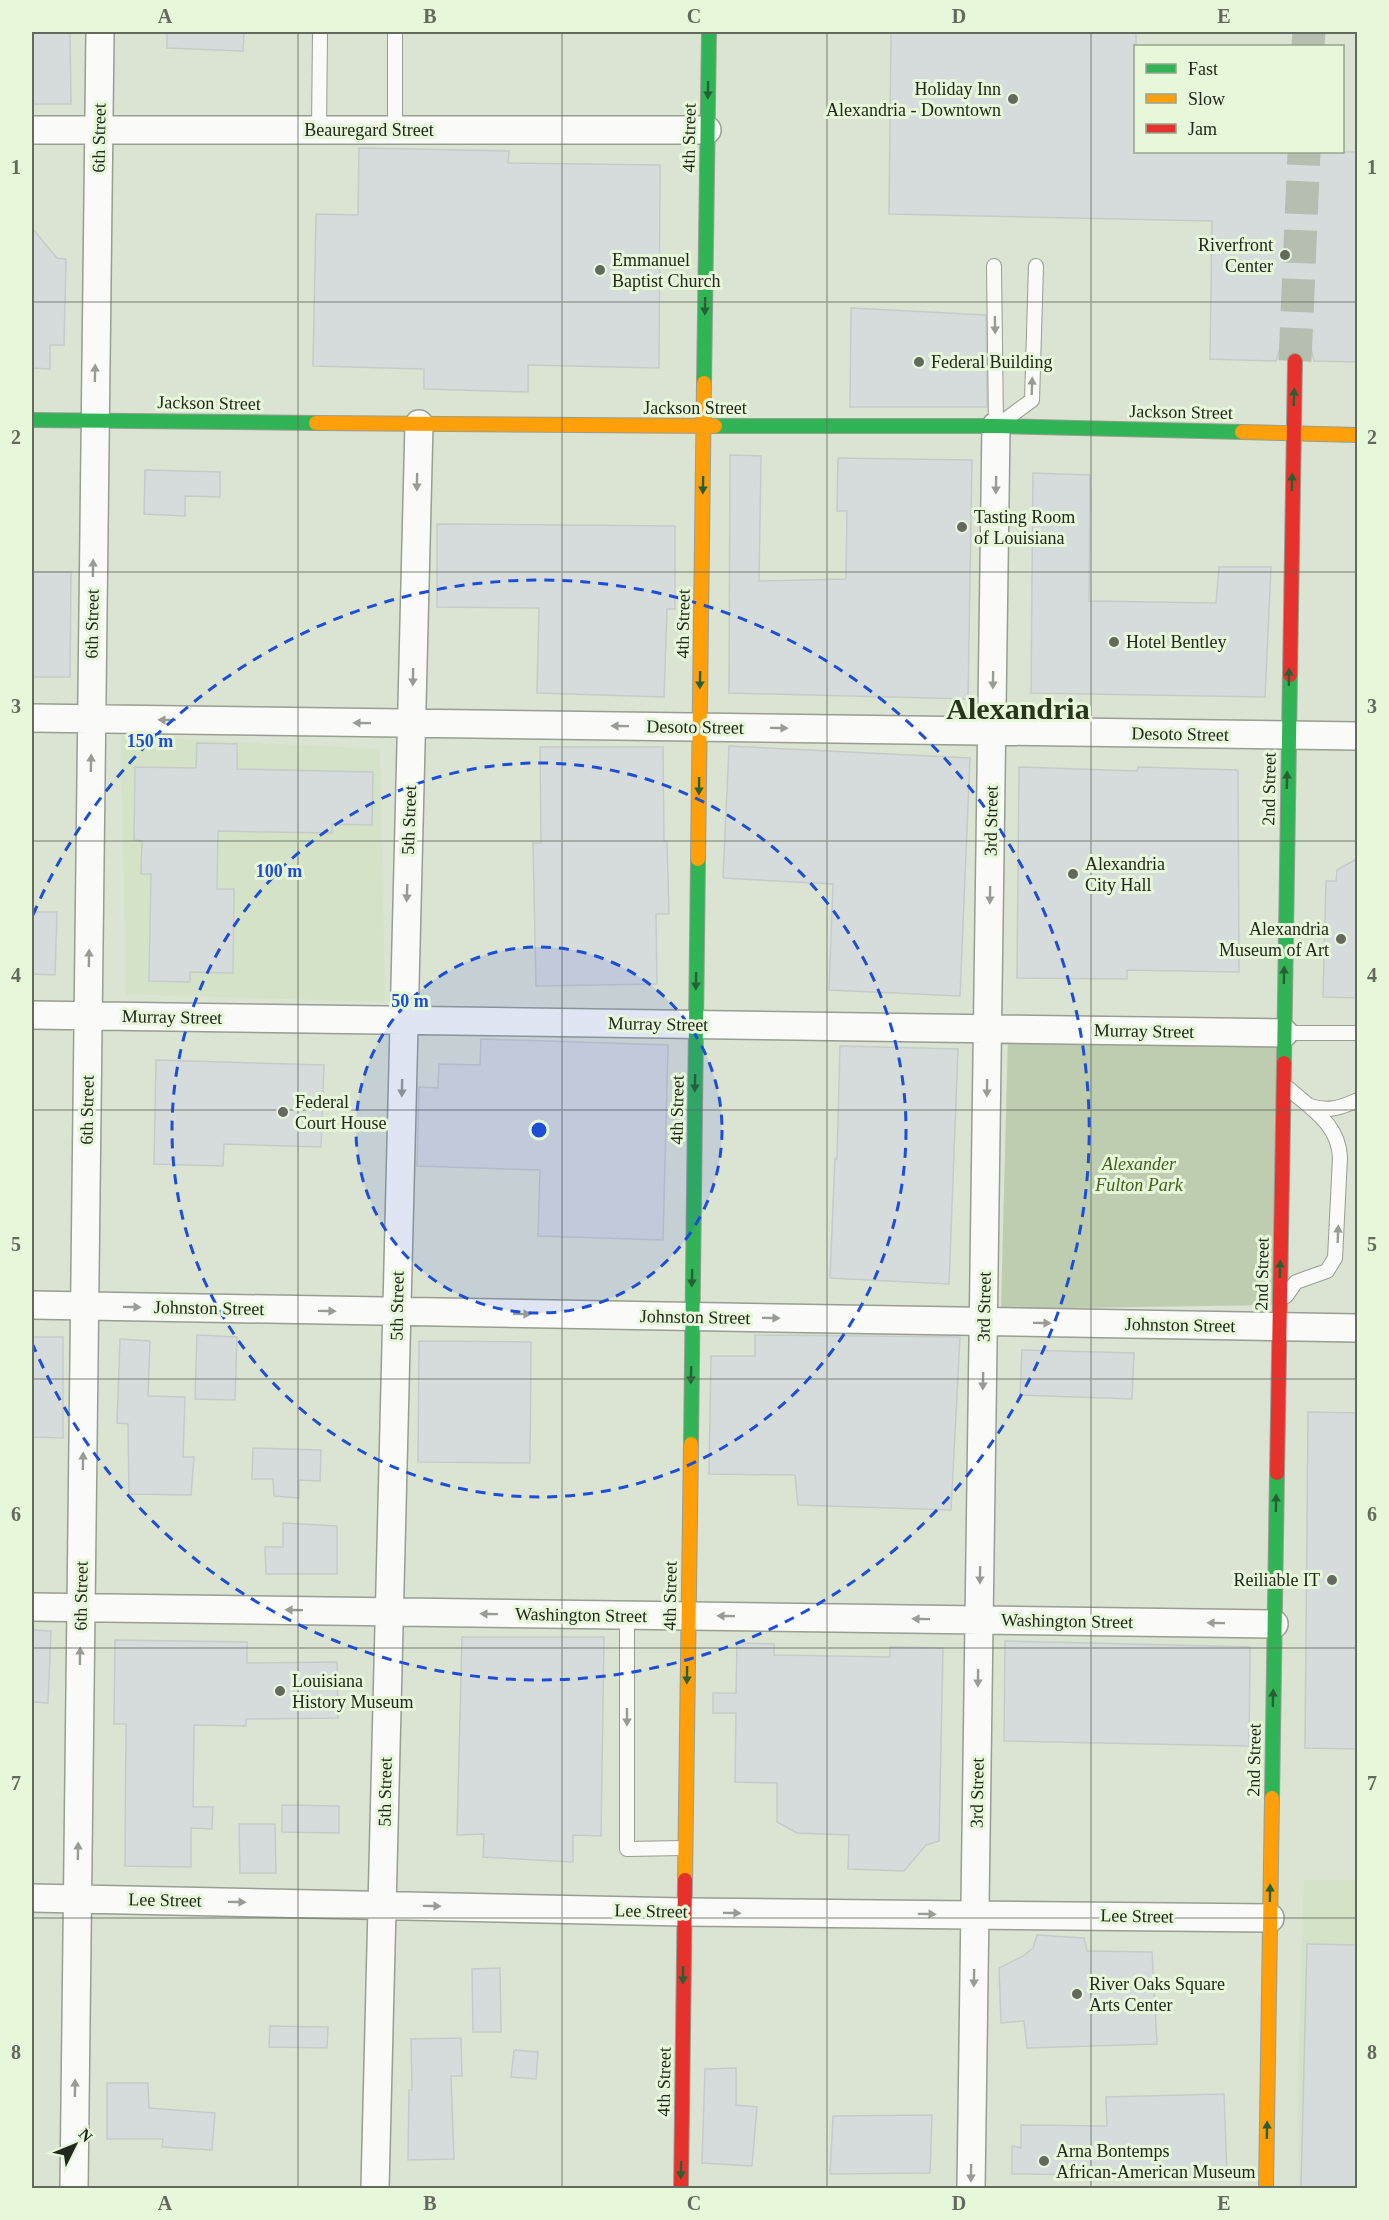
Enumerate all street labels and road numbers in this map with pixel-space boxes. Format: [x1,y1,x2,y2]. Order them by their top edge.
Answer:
street label: 6th Street [88,103,110,173]
street label: 4th Street [678,103,700,173]
street label: Beauregard Street [304,120,434,140]
street label: Jackson Street [157,392,261,414]
street label: Jackson Street [643,398,747,418]
street label: Jackson Street [1129,401,1233,423]
street label: 6th Street [81,589,103,659]
street label: 4th Street [672,589,694,659]
street label: Desoto Street [646,716,744,738]
street label: Desoto Street [1131,723,1229,745]
street label: 2nd Street [1258,752,1280,826]
street label: 5th Street [398,785,420,855]
street label: 3rd Street [980,786,1002,856]
street label: Murray Street [122,1006,222,1028]
street label: Murray Street [608,1013,708,1035]
street label: Murray Street [1094,1020,1194,1042]
street label: 6th Street [76,1075,98,1145]
street label: 4th Street [666,1075,688,1145]
street label: 2nd Street [1251,1237,1273,1311]
street label: 5th Street [386,1271,408,1341]
street label: 3rd Street [973,1272,995,1342]
street label: Johnston Street [154,1297,264,1319]
street label: Johnston Street [640,1306,750,1328]
street label: Johnston Street [1125,1314,1235,1336]
street label: 6th Street [70,1561,92,1631]
street label: 4th Street [659,1561,681,1631]
street label: Washington Street [515,1604,647,1626]
street label: Washington Street [1001,1610,1133,1632]
street label: 2nd Street [1243,1723,1265,1797]
street label: 5th Street [374,1757,396,1827]
street label: 3rd Street [966,1758,988,1828]
street label: Lee Street [128,1889,202,1911]
street label: Lee Street [614,1900,688,1922]
street label: Lee Street [1100,1905,1174,1927]
street label: 4th Street [653,2047,675,2117]

